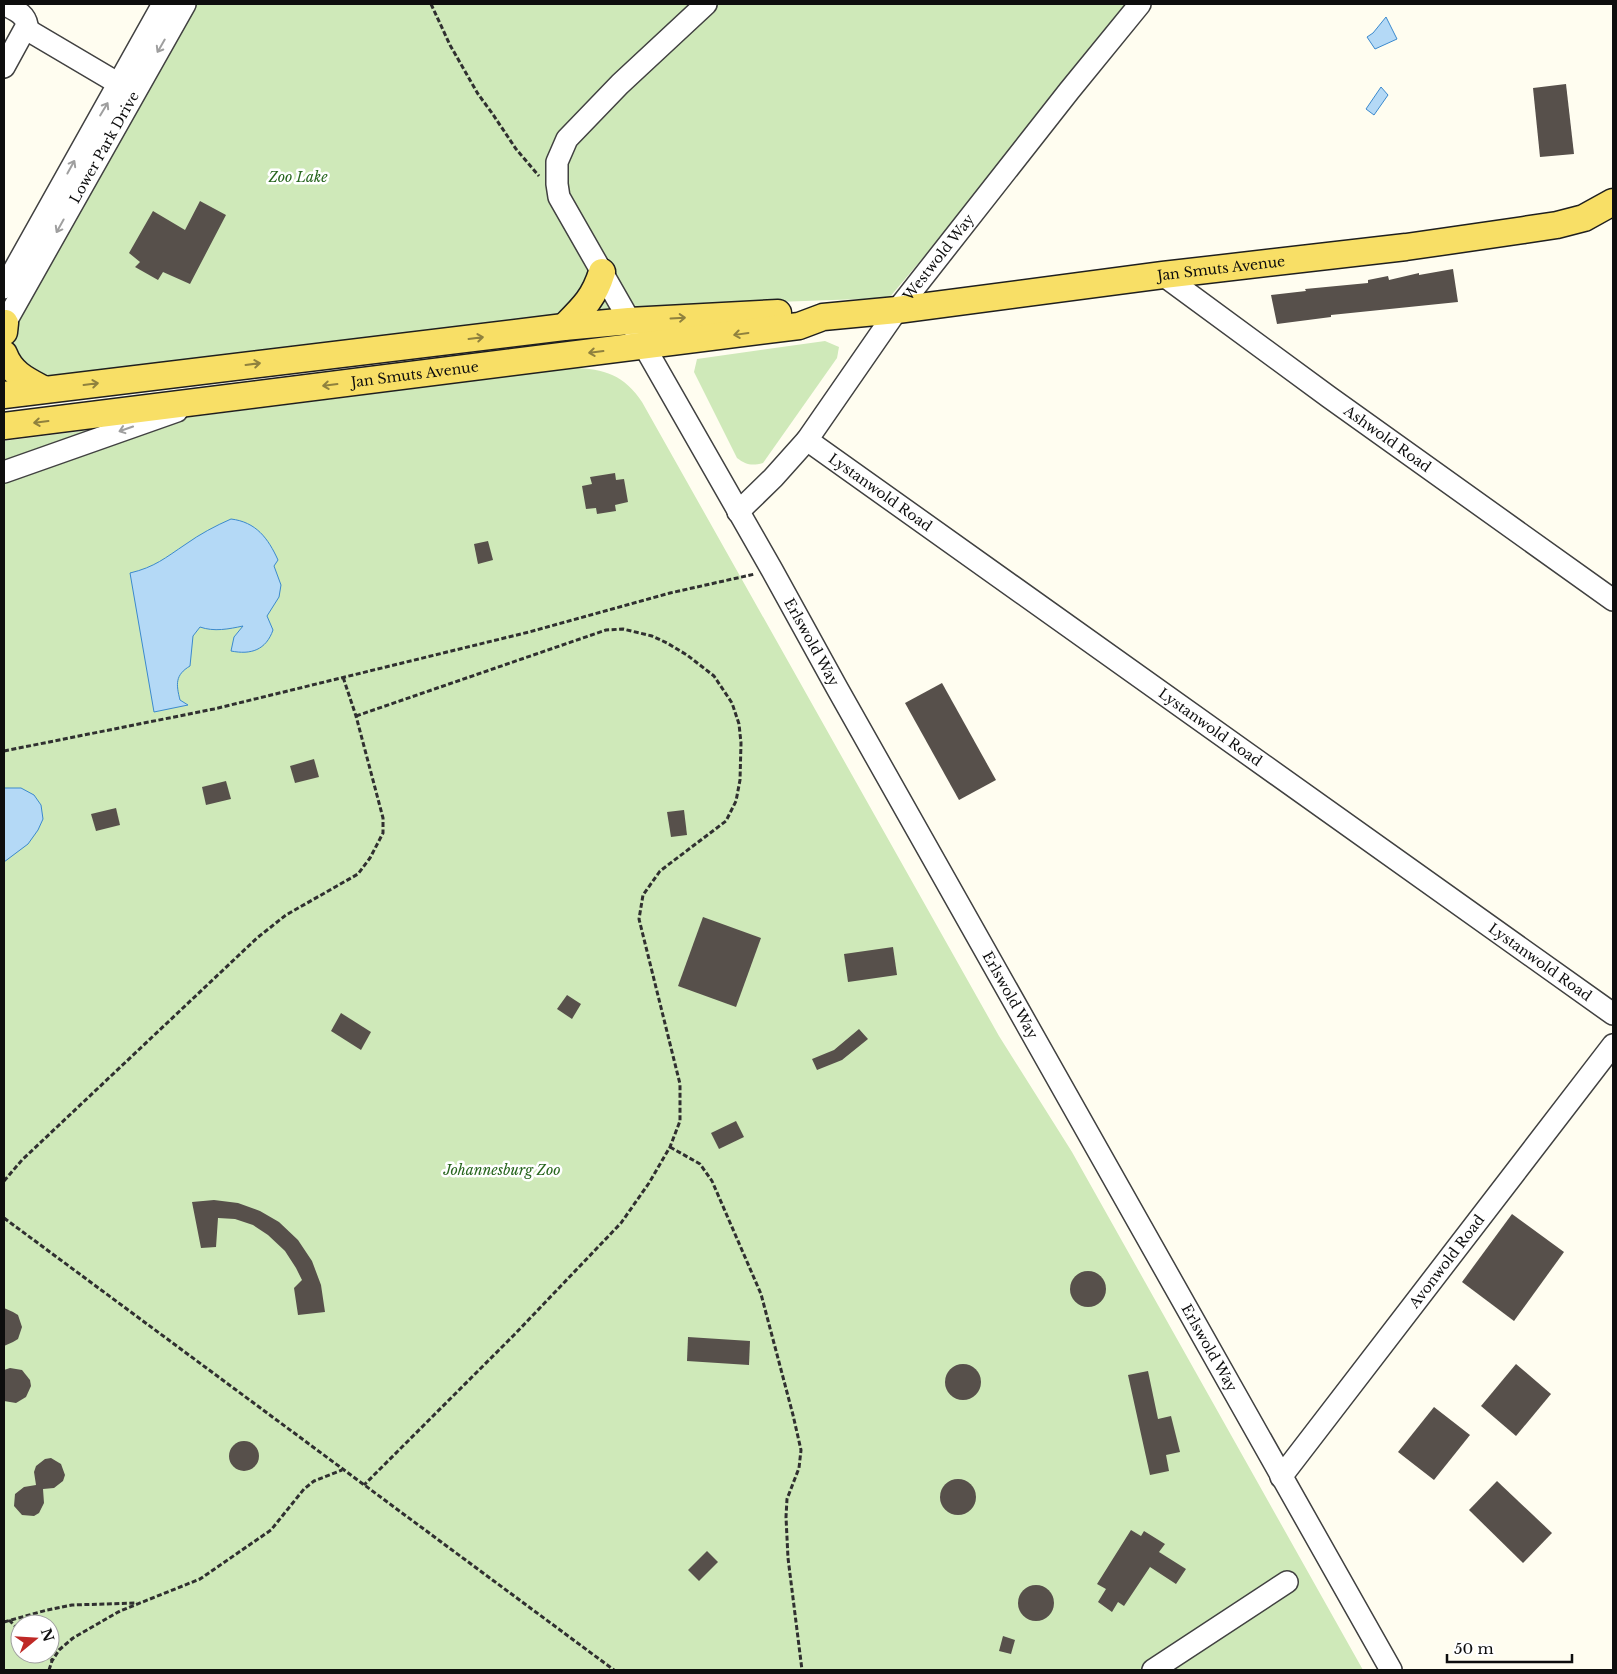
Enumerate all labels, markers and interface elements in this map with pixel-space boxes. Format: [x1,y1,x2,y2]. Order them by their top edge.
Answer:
one-way arrow [156,39,166,54]
street label: Lower Park Drive [66,88,143,206]
one-way arrow [100,103,110,117]
one-way arrow [67,160,76,175]
park label: Zoo Lake [267,168,328,186]
street label: Westwold Way [898,210,978,305]
one-way arrow [54,218,64,233]
street label: Jan Smuts Avenue [1154,252,1286,285]
one-way arrow [669,314,685,323]
one-way arrow [734,329,750,339]
one-way arrow [468,333,484,343]
one-way arrow [588,347,604,357]
street label: Jan Smuts Avenue [348,357,480,392]
one-way arrow [244,359,260,369]
one-way arrow [83,379,99,389]
one-way arrow [323,381,339,391]
street label: Ashwold Road [1340,401,1435,476]
one-way arrow [33,417,49,427]
one-way arrow [119,425,135,434]
street label: Lystanwold Road [825,449,936,535]
street label: Erlswold Way [780,595,843,689]
street label: Lystanwold Road [1155,684,1266,770]
street label: Lystanwold Road [1485,919,1596,1005]
street label: Erlswold Way [978,948,1042,1042]
park label: Johannesburg Zoo [442,1161,561,1179]
street label: Avonwold Road [1405,1211,1489,1312]
street label: Erlswold Way [1177,1301,1241,1395]
north arrow [10,1614,60,1664]
text: N [37,1626,58,1644]
scale bar [1447,1632,1572,1664]
text: 50 m [1454,1639,1494,1658]

